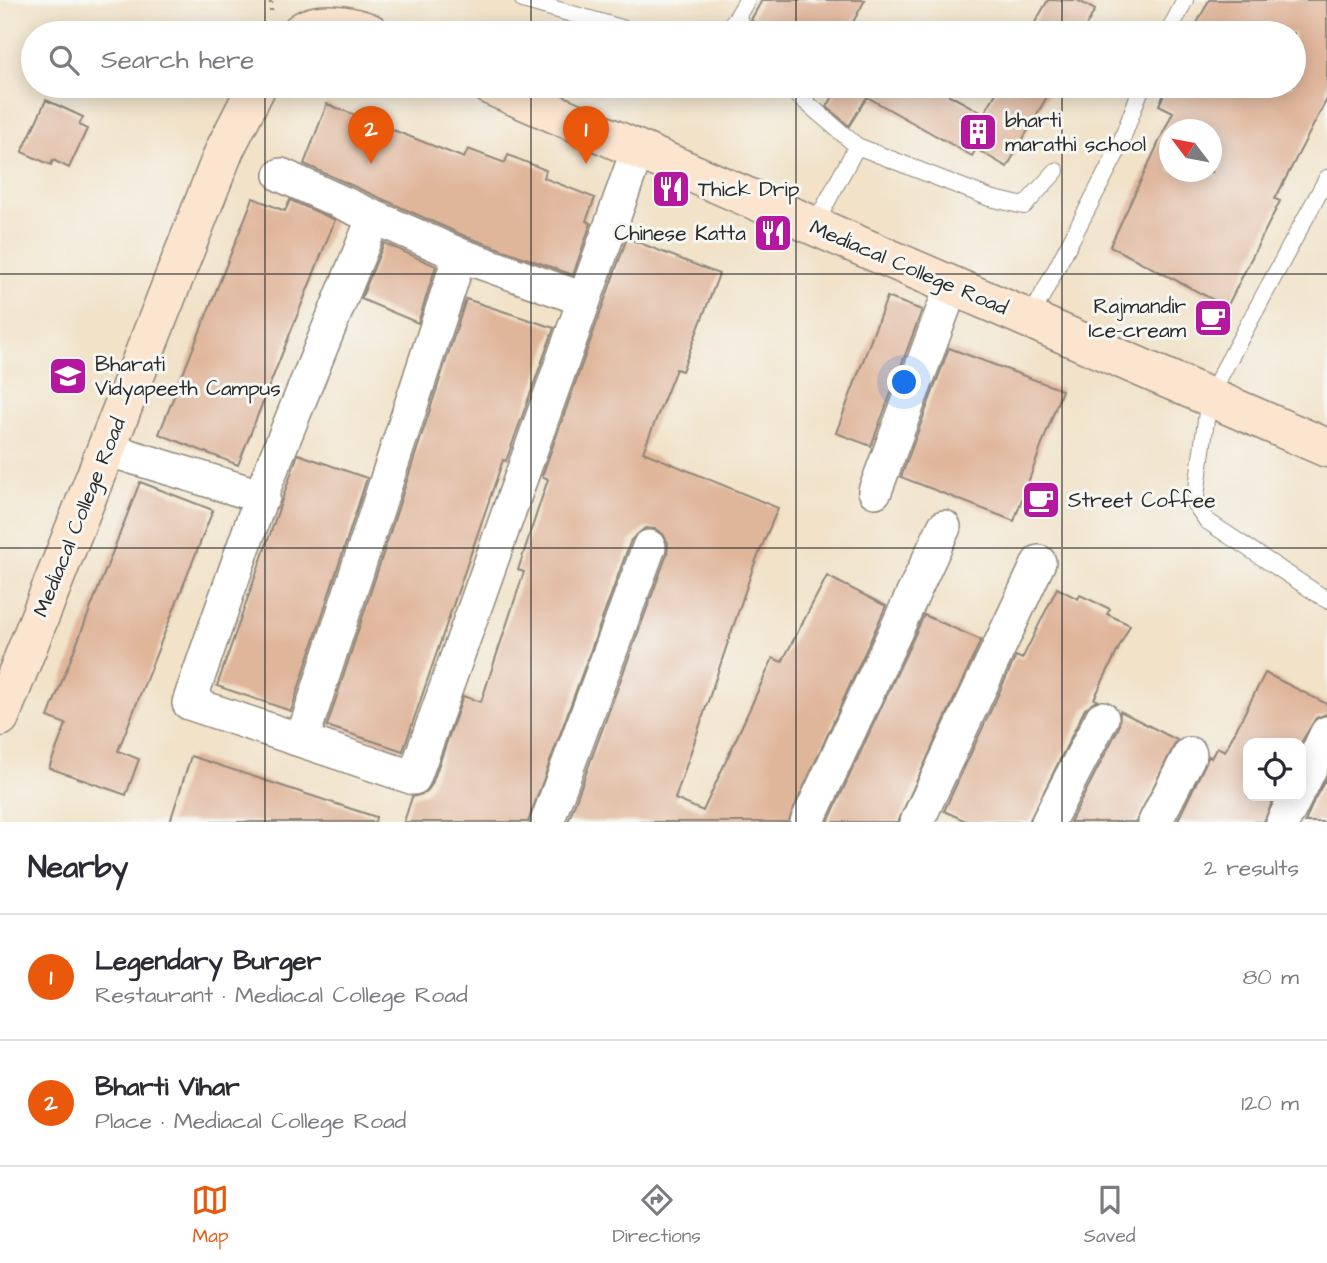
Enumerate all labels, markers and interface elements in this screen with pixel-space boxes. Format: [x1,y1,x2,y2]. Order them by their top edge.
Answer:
search box [21,21,1306,98]
icon: search [45,41,83,79]
text: Search here [101,42,254,78]
pin: 2 [348,106,394,164]
pin: 1 [563,106,609,164]
place label: bharti marathi school [1005,106,1146,159]
building icon: bharti marathi school [957,111,999,153]
north arrow [1159,119,1222,182]
restaurant icon: Thick Drip [650,168,692,210]
place label: Thick Drip [698,175,800,205]
restaurant icon: Chinese Katta [752,212,794,254]
street label: Mediacal College Road [805,213,1012,324]
place label: Chinese Katta [614,219,746,248]
place label: Rajmandir Ice-cream [1088,292,1187,345]
cafe icon: Rajmandir Ice-cream [1192,297,1234,339]
place label: Bharati Vidyapeeth Campus [95,350,281,405]
school or university icon: Bharati Vidyapeeth Campus [47,355,89,397]
your location [887,365,921,399]
street label: Mediacal College Road [26,413,135,622]
cafe icon: Street Coffee [1020,479,1062,521]
place label: Street Coffee [1068,486,1216,515]
map controls [1243,738,1306,801]
button: locate [1243,738,1306,801]
text: Nearby [28,847,128,889]
text: 2 results [1204,852,1299,884]
text: Legendary Burger [95,943,321,979]
text: 1 [50,961,52,993]
text: 80 m [1242,961,1299,993]
text: Restaurant · Mediacal College Road [95,979,468,1011]
text: Bharti Vihar [95,1069,239,1105]
text: 2 [44,1087,58,1119]
text: 120 m [1241,1087,1299,1119]
text: Place · Mediacal College Road [95,1105,406,1137]
tab: Map [191,1181,229,1250]
tab: Directions [612,1181,701,1250]
tab: Saved [1084,1181,1135,1250]

